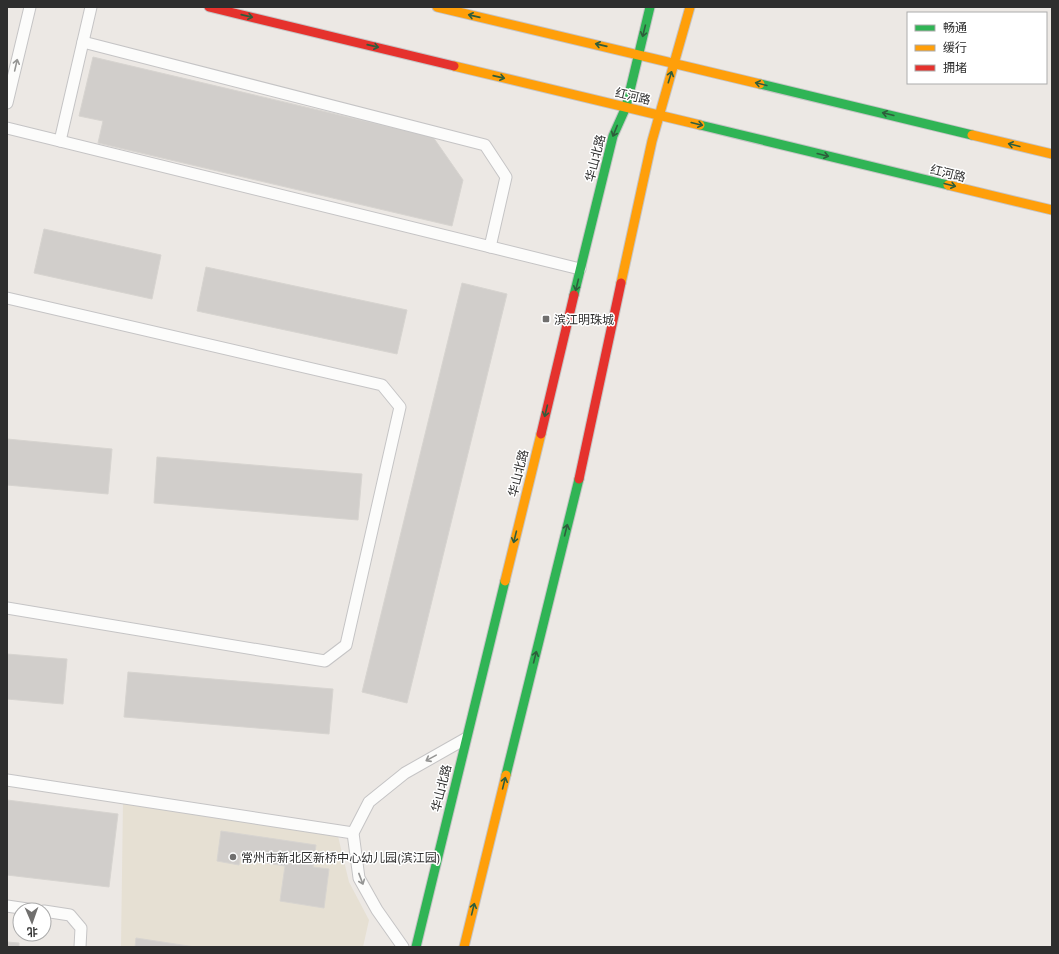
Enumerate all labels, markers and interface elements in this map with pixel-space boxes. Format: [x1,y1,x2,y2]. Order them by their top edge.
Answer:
one-way arrow [468,11,481,19]
legend [907,12,1047,84]
one-way arrow [240,13,253,20]
text: 畅通 [943,20,967,35]
one-way arrow [640,24,648,37]
text: 缓行 [943,40,967,55]
one-way arrow [594,41,607,49]
one-way arrow [366,43,379,51]
one-way arrow [13,59,20,72]
text: 拥堵 [943,60,967,75]
one-way arrow [667,71,674,84]
one-way arrow [493,73,506,81]
one-way arrow [755,79,768,87]
street label: 红河路 [614,85,652,107]
one-way arrow [882,110,895,118]
one-way arrow [690,121,703,128]
one-way arrow [611,125,618,137]
street label: 华山北路 [582,133,608,183]
one-way arrow [1008,140,1021,148]
one-way arrow [817,151,830,159]
street label: 红河路 [929,161,967,185]
one-way arrow [943,182,956,190]
one-way arrow [572,278,580,291]
place label: 滨江明珠城 [554,312,614,327]
marker: 滨江明珠城 [541,314,551,324]
one-way arrow [541,404,549,417]
street label: 华山北路 [505,448,531,498]
one-way arrow [563,524,571,537]
one-way arrow [510,530,518,543]
one-way arrow [532,650,540,663]
one-way arrow [425,755,437,763]
street label: 华山北路 [428,763,454,813]
one-way arrow [501,777,509,790]
place label: 常州市新北区新桥中心幼儿园(滨江园) [241,850,441,865]
marker: 常州市新北区新桥中心幼儿园(滨江园) [228,852,238,862]
one-way arrow [357,873,365,885]
north arrow [12,902,52,942]
one-way arrow [470,903,478,916]
text: 北 [27,925,38,939]

